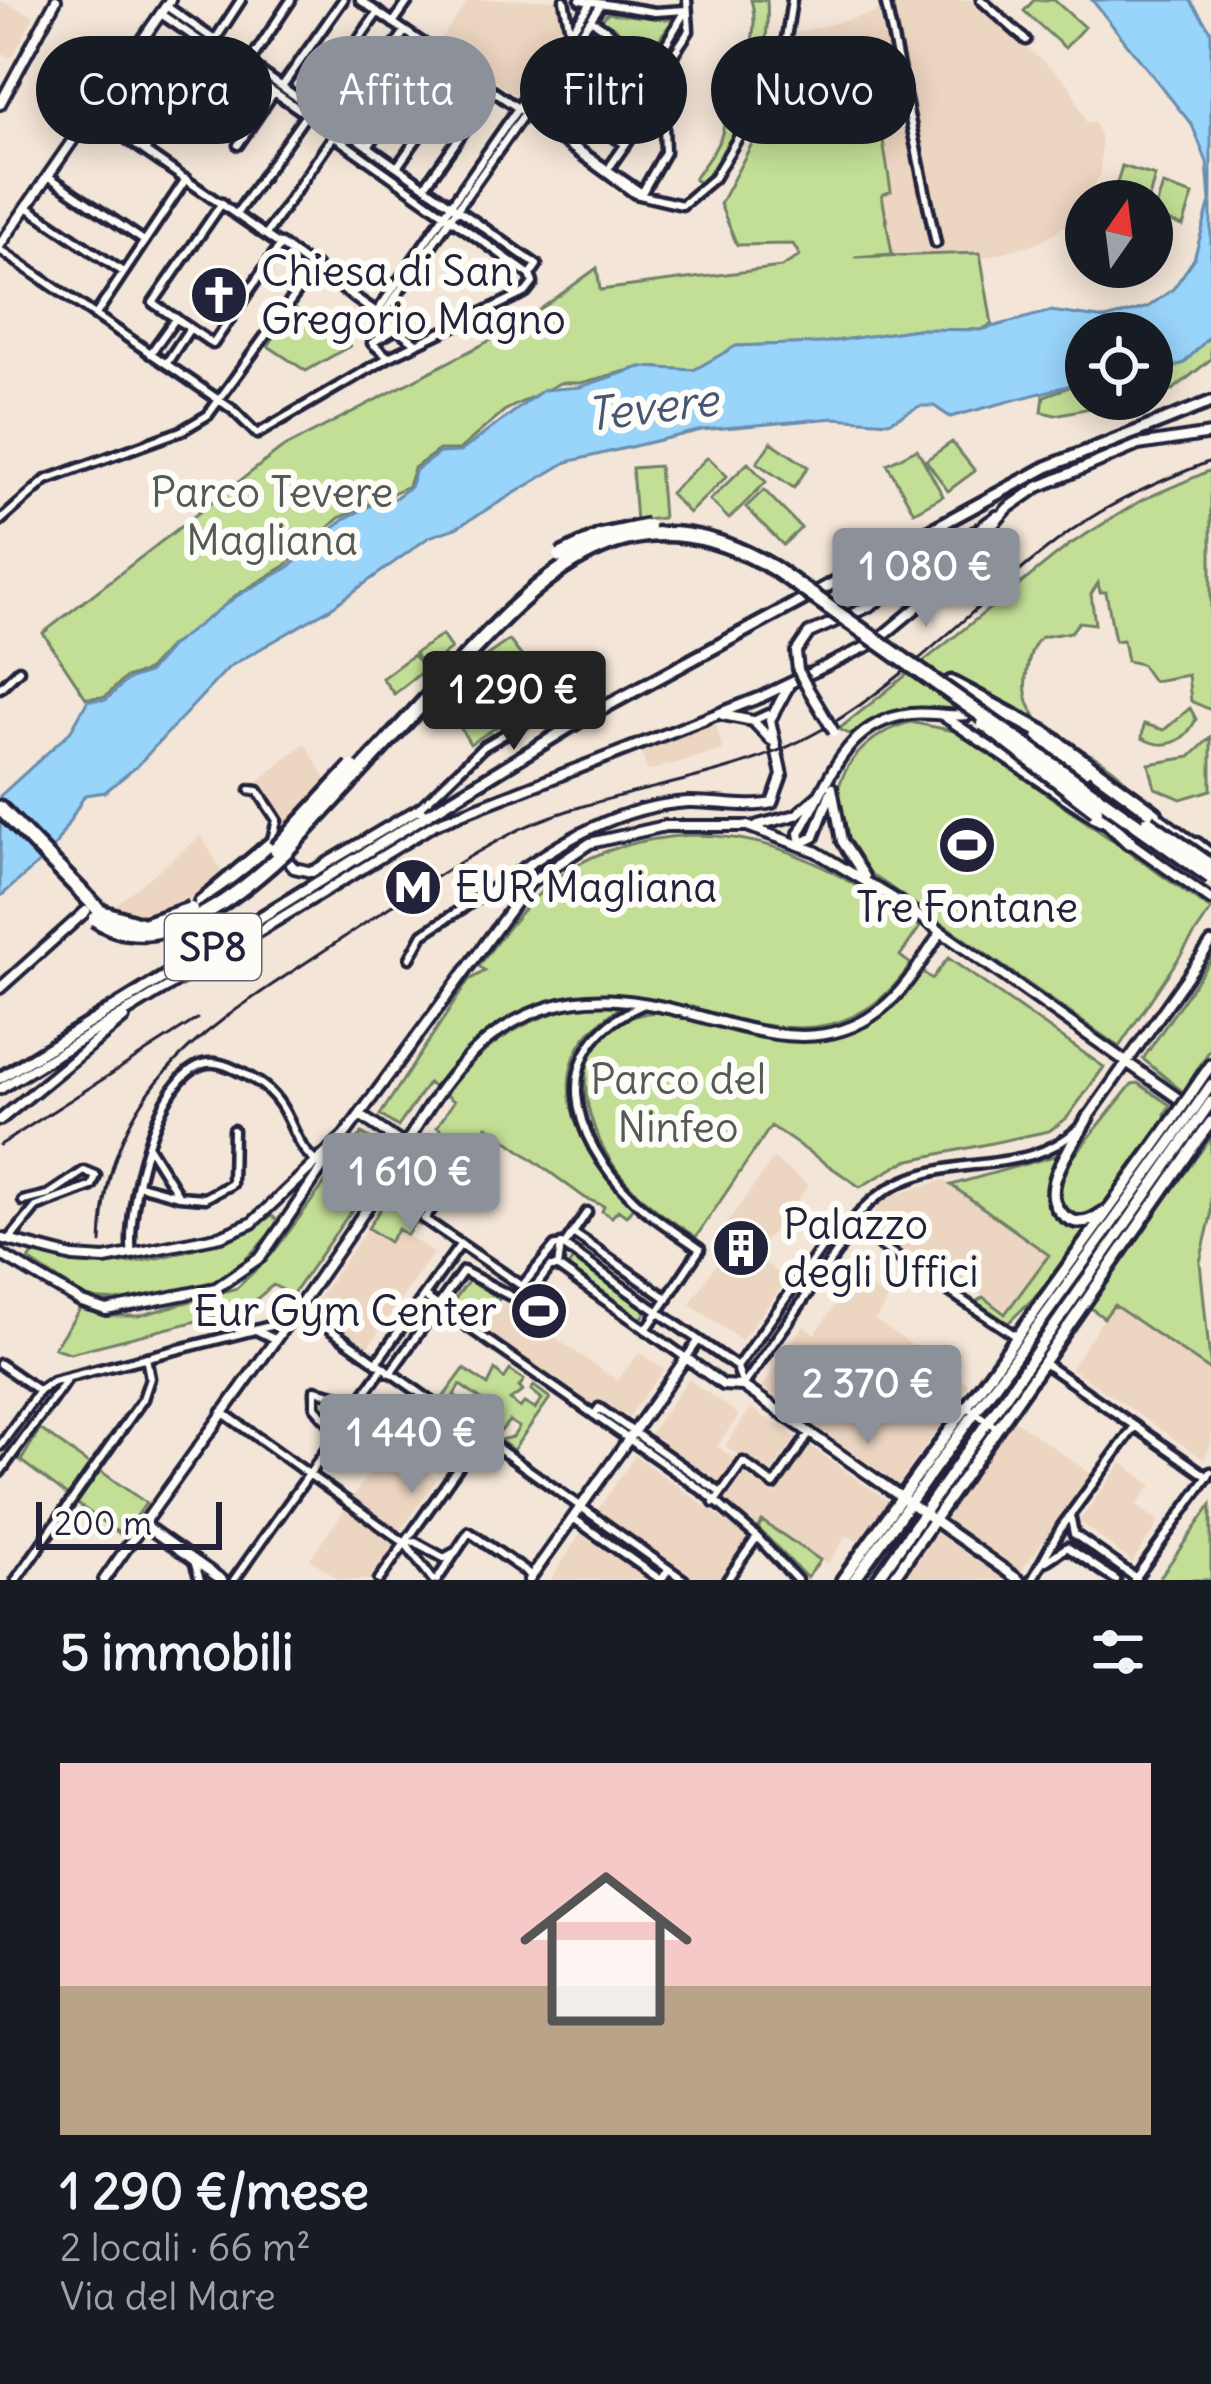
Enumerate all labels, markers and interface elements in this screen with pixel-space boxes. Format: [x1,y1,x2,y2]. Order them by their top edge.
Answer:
chip: Compra [36,36,272,144]
chip: Affitta [296,36,496,144]
chip: Filtri [520,36,687,144]
chip: Nuovo [711,36,916,144]
north arrow [1065,180,1173,288]
map controls [1065,180,1173,420]
place label: Chiesa di San Gregorio Magno [261,245,566,345]
church icon: Chiesa di San Gregorio Magno [188,264,250,326]
button: locate [1065,312,1173,420]
water label: Tevere [583,371,724,443]
park label: Parco Tevere Magliana [151,466,393,566]
pin: 1 080 € [815,528,1037,630]
text: 1 080 € [860,542,992,591]
pin: 1 290 € [403,651,625,753]
text: 1 290 € [450,665,578,714]
sports icon: Tre Fontane [936,814,998,876]
metro station icon: EUR Magliana [382,856,444,918]
place label: EUR Magliana [455,861,717,913]
place label: Tre Fontane [856,881,1078,933]
road number: SP8 [165,914,261,980]
park label: Parco del Ninfeo [590,1053,766,1153]
pin: 1 610 € [300,1133,522,1235]
text: 1 610 € [350,1147,472,1196]
place label: Palazzo degli Uffici [783,1198,979,1298]
building icon: Palazzo degli Uffici [710,1217,772,1279]
sports icon: Eur Gym Center [508,1280,570,1342]
place label: Eur Gym Center [194,1285,497,1337]
pin: 2 370 € [757,1345,979,1447]
text: 2 370 € [802,1359,934,1408]
pin: 1 440 € [301,1394,523,1496]
text: 1 440 € [347,1408,477,1457]
scale bar [36,1496,222,1549]
text: 200 m [54,1502,152,1544]
icon: filters [1085,1619,1151,1685]
text: 5 immobili [60,1620,293,1684]
icon: home [498,1841,714,2057]
text: 1 290 €/mese [60,2159,369,2223]
text: 2 locali · 66 m² [60,2223,311,2272]
text: Via del Mare [60,2272,276,2321]

